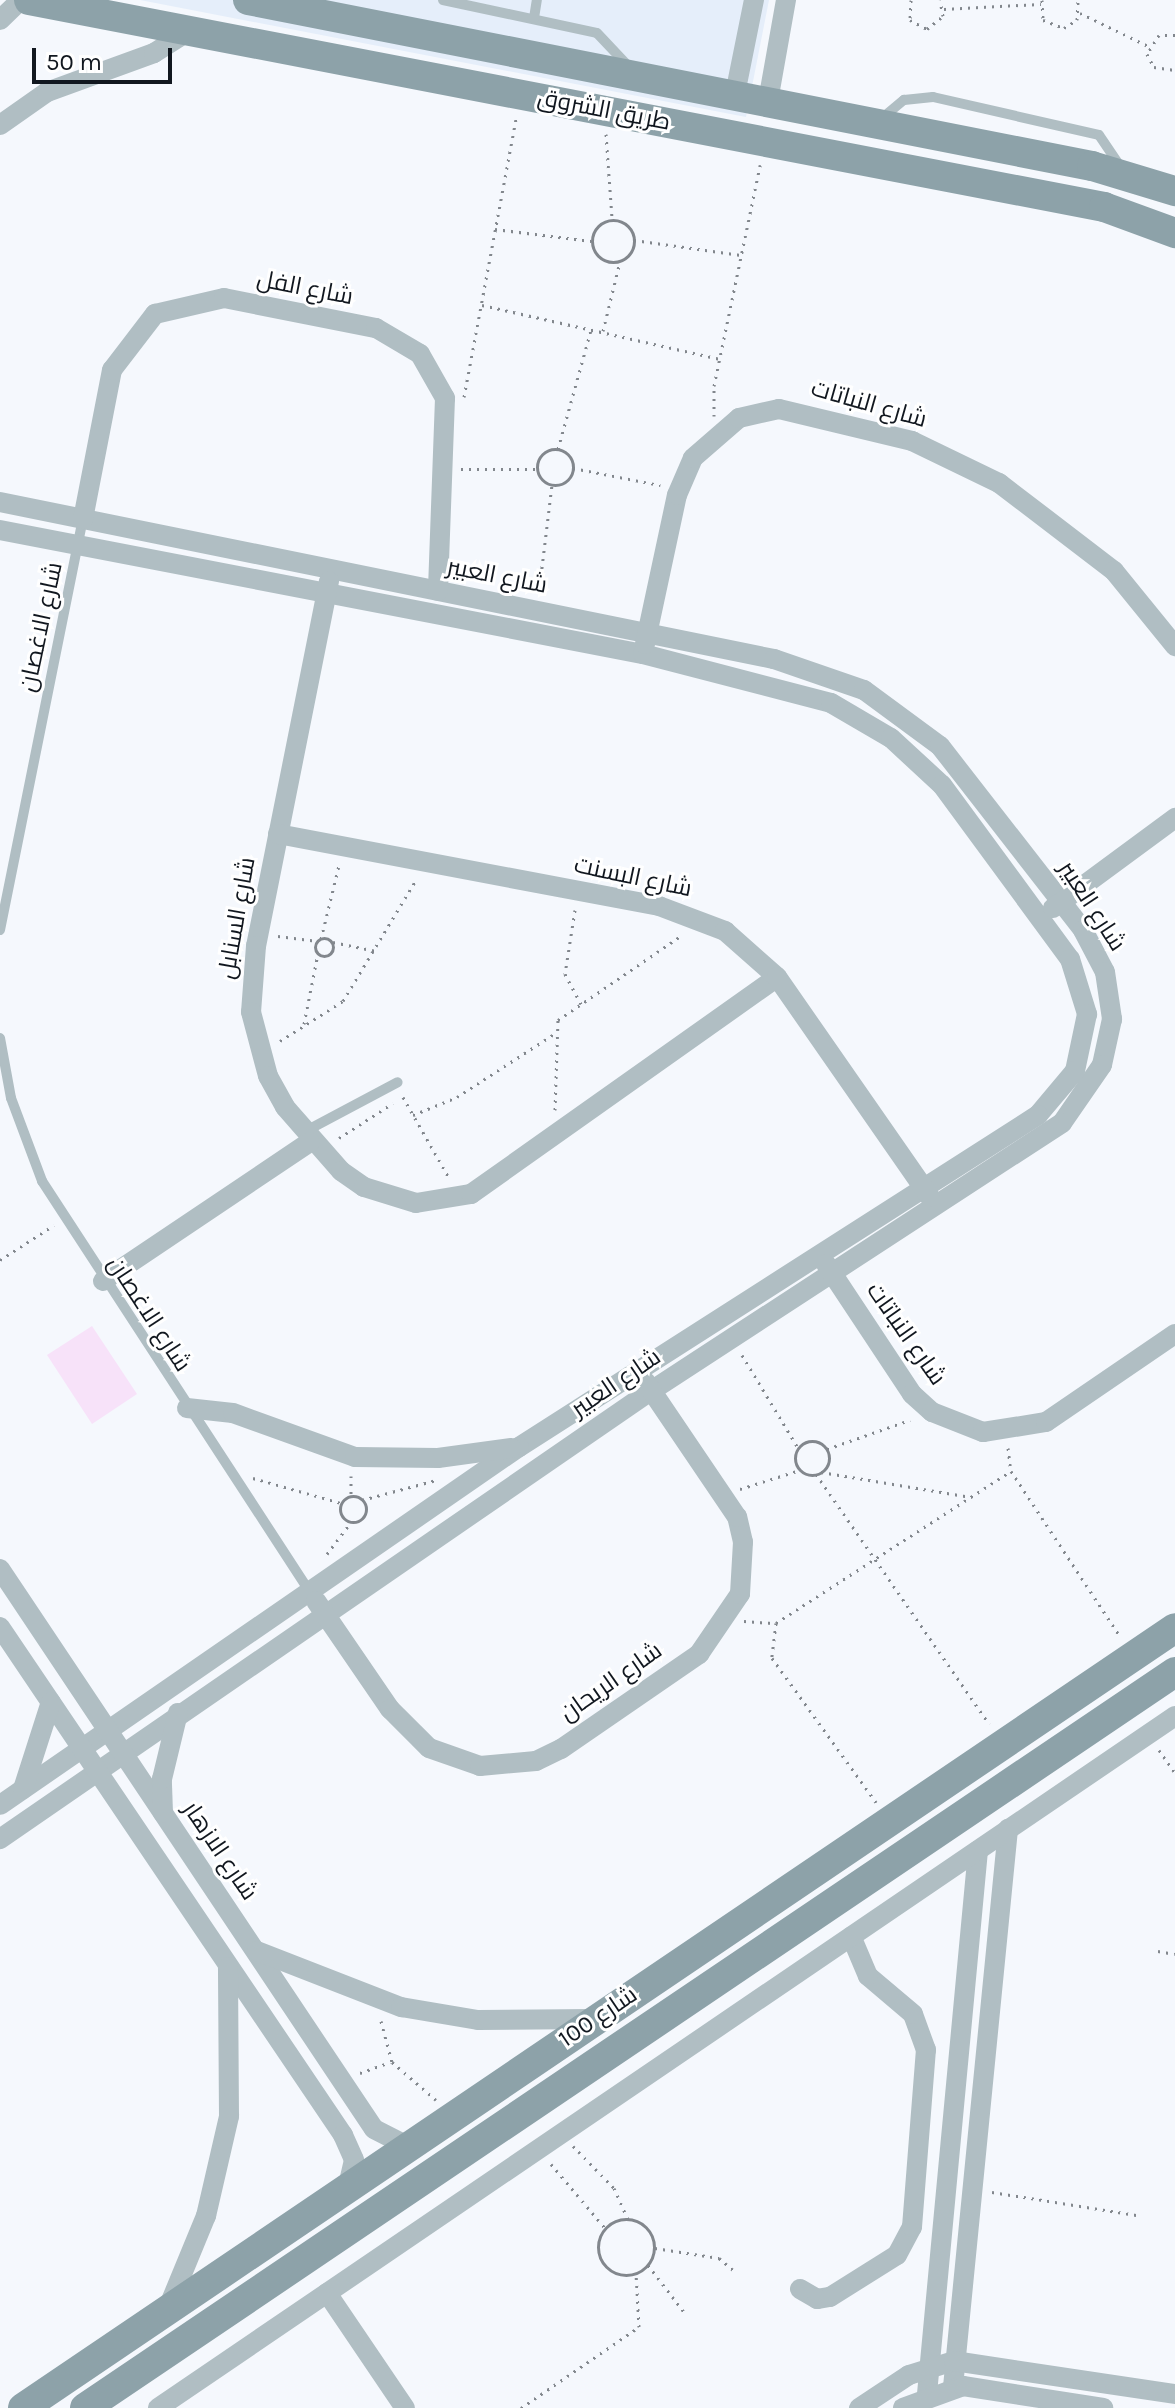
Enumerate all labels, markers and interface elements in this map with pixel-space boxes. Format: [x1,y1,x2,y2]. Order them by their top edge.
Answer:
scale bar [36,32,176,82]
text: 50 m [46,48,102,76]
street label: طريق الشروق [535,83,673,137]
street label: شارع الفل [254,265,356,311]
street label: شارع النباتات [808,374,930,434]
street label: شارع العبير [444,552,550,600]
street label: شارع الاغصان [13,560,69,694]
street label: شارع البسنت [572,850,694,904]
street label: شارع السنابل [212,855,262,981]
street label: شارع العبير [1052,855,1132,957]
street label: شارع الاغصان [101,1251,197,1377]
street label: شارع النباتات [860,1277,952,1391]
street label: شارع العبير [566,1343,666,1423]
street label: شارع الريحان [554,1636,668,1728]
street label: شارع الازهار [176,1796,264,1906]
street label: شارع 100 [553,1980,643,2054]

